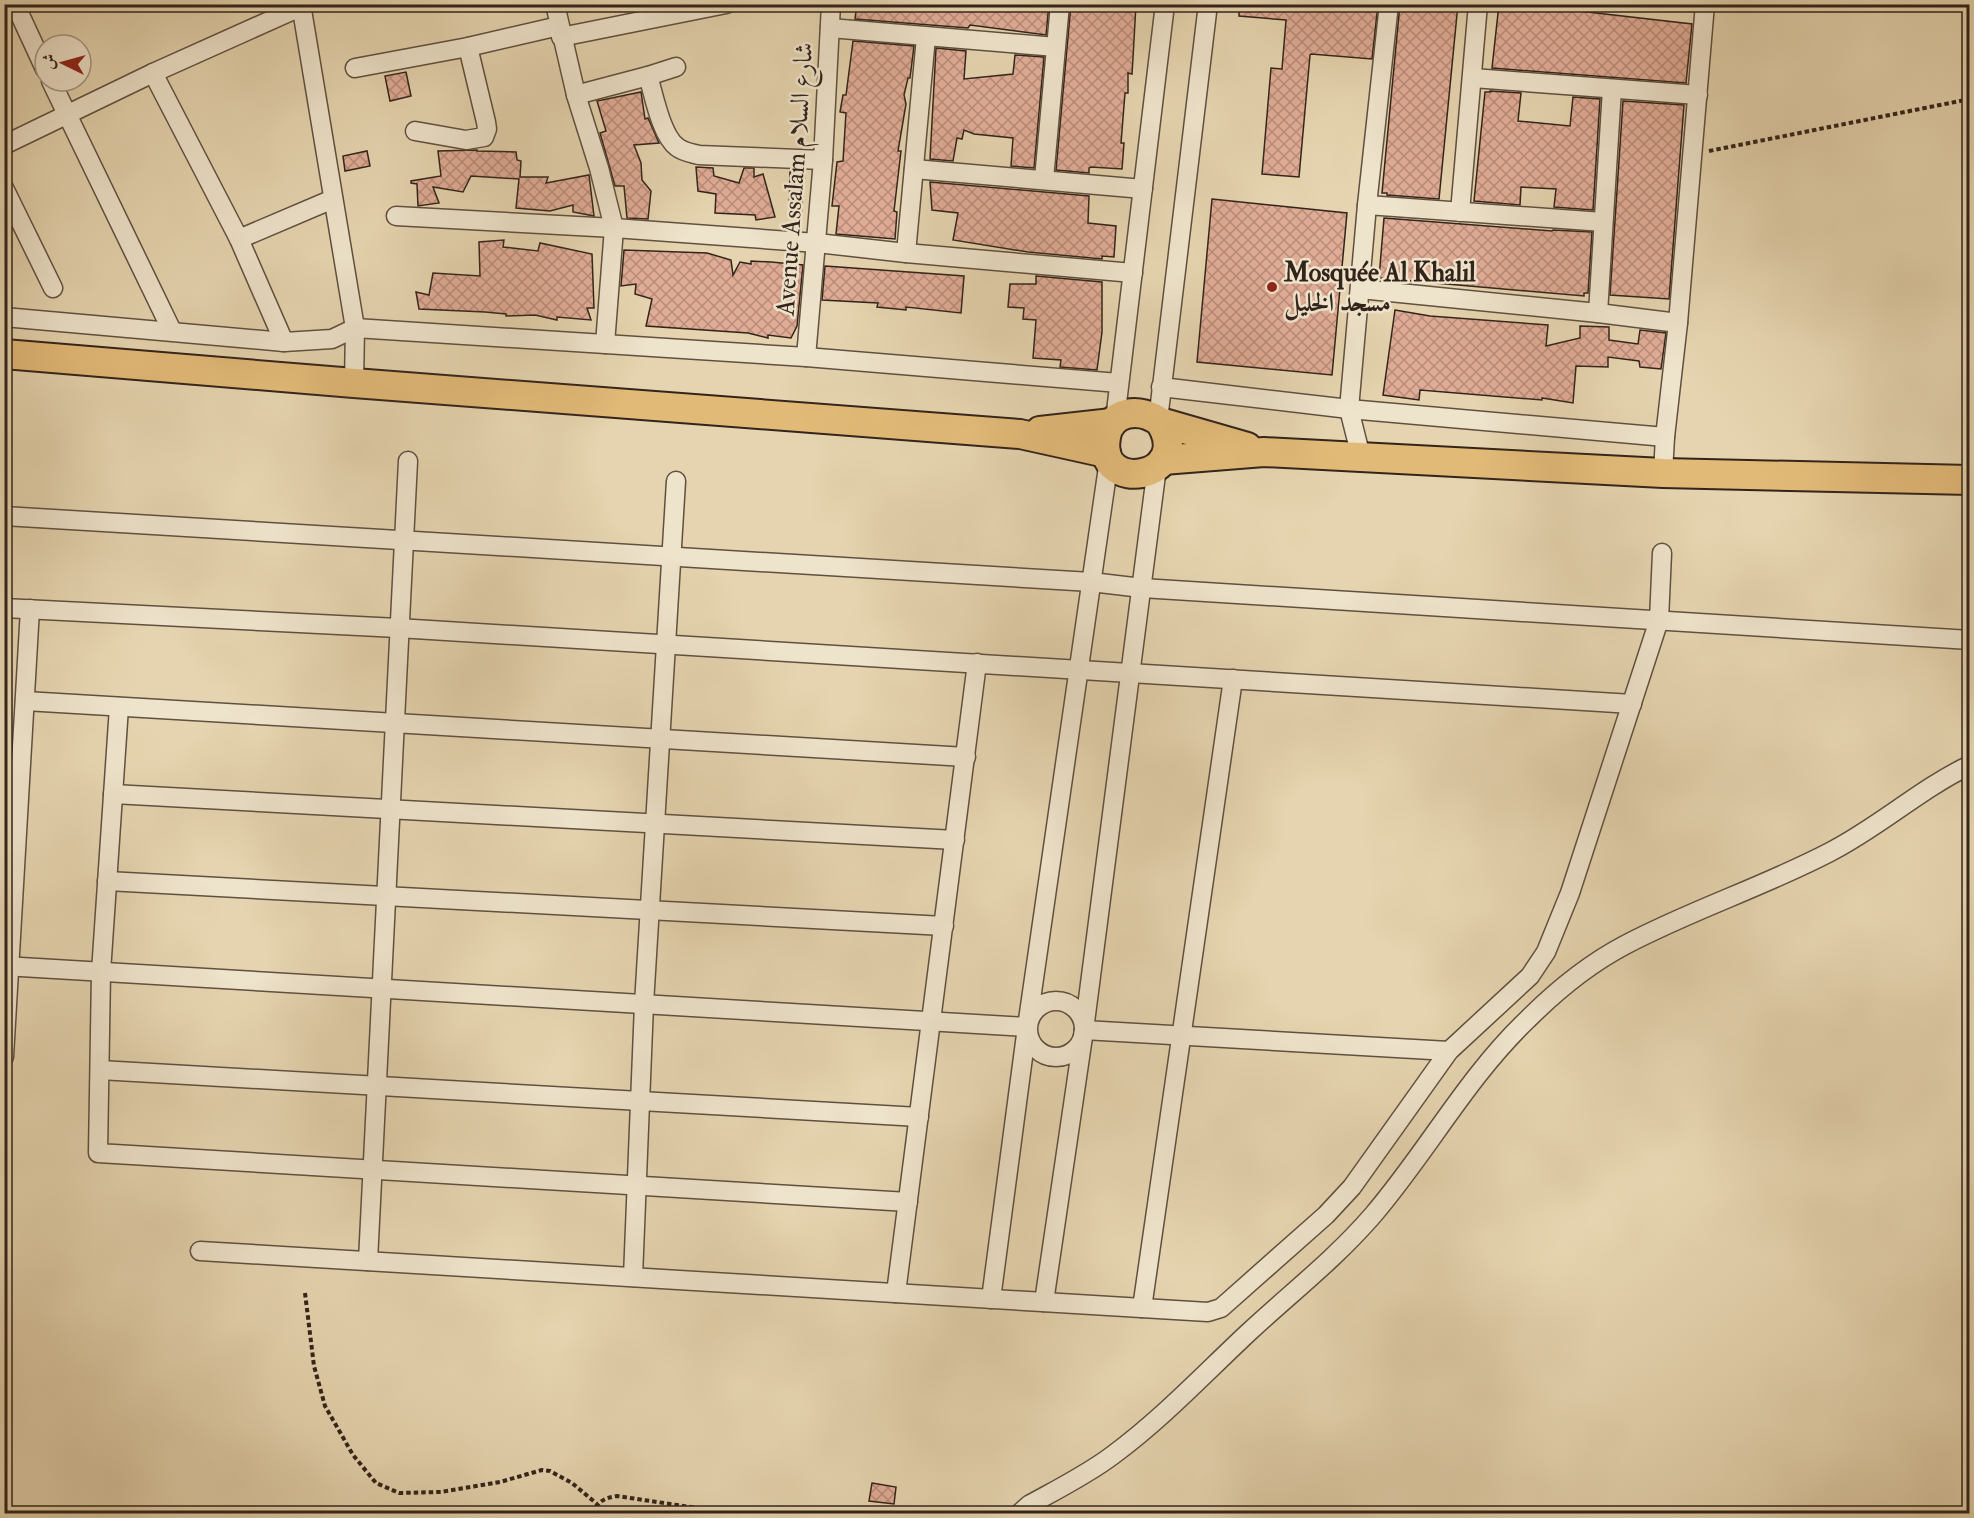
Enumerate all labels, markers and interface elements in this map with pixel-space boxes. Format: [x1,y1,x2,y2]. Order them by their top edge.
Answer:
north arrow [33,33,93,93]
street label: Avenue Assalam شارع السلام [769,41,827,318]
text: ش [38,53,60,71]
place label: Mosquée Al Khalil مسجد الخليل [1283,257,1476,321]
marker: Mosquée Al Khalil مسجد الخليل [1265,280,1279,294]

